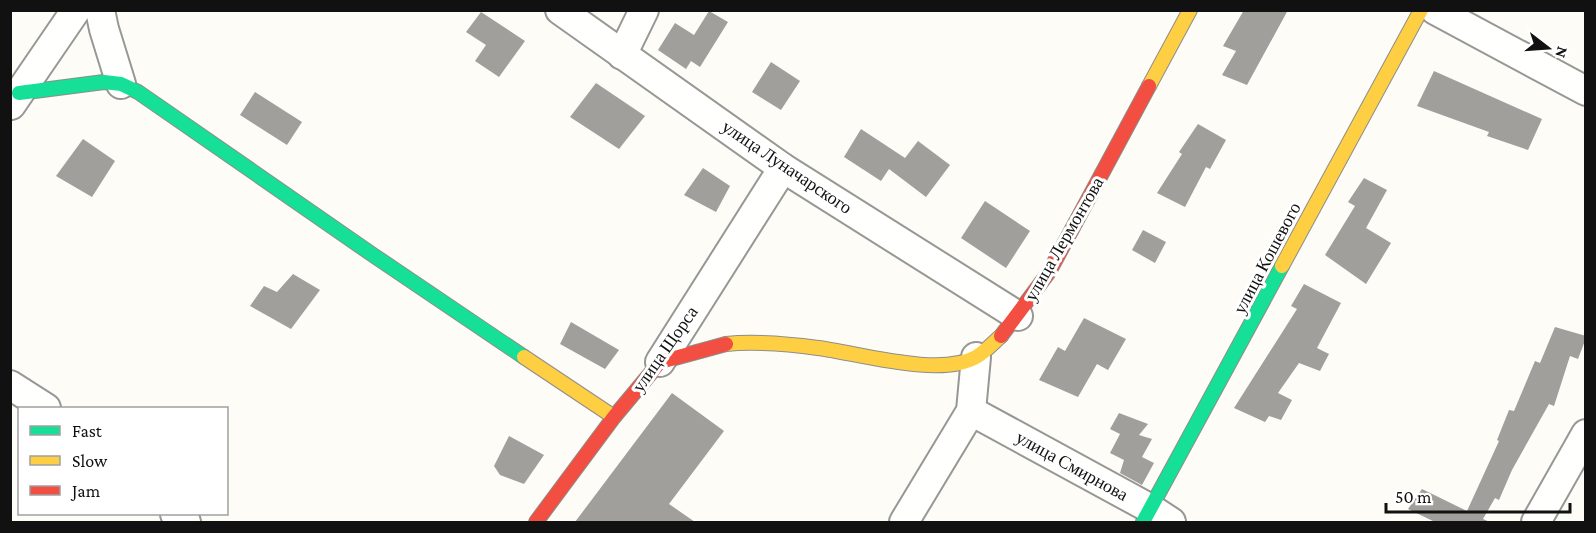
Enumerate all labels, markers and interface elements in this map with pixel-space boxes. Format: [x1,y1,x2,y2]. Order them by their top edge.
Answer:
north arrow [1518,18,1578,78]
text: N [1552,45,1572,60]
street label: улица Луначарского [718,116,856,218]
street label: улица Лермонтова [1020,174,1108,304]
street label: улица Кошевого [1229,199,1305,317]
street label: улица Щорса [628,302,702,396]
legend [18,407,228,515]
text: Fast [72,421,103,441]
street label: улица Смирнова [1013,427,1131,505]
text: Slow [72,451,108,471]
scale bar [1386,476,1570,514]
text: Jam [70,481,101,501]
text: 50 m [1395,487,1432,507]

